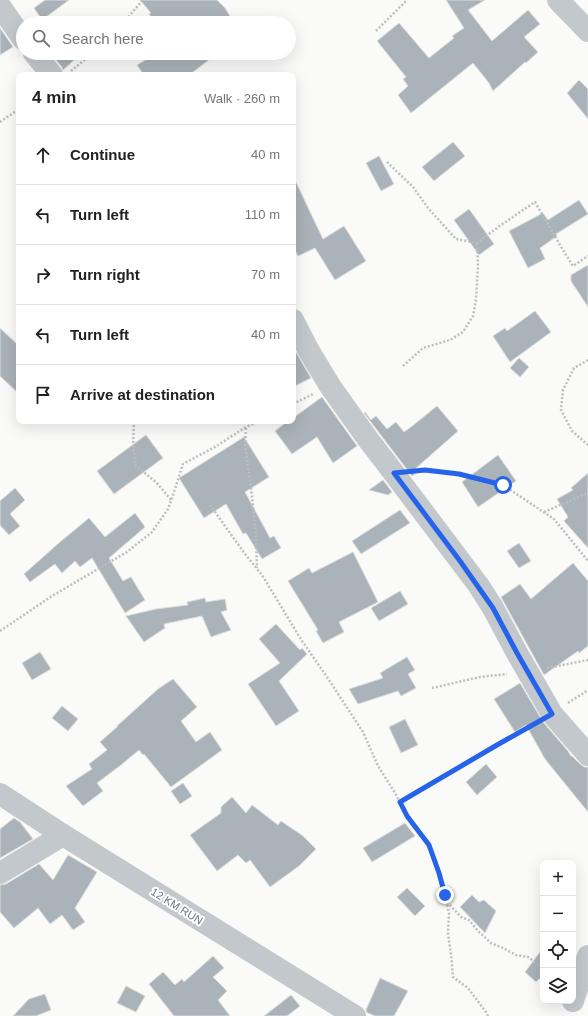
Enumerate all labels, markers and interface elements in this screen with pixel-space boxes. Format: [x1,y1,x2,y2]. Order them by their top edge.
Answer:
search box [16,16,296,60]
icon: search [30,27,52,49]
text: Search here [62,30,144,47]
text: 4 min [32,88,76,107]
text: Walk · 260 m [204,91,280,106]
icon: ahead [32,144,54,166]
text: Continue [70,146,135,163]
text: 40 m [251,147,280,162]
icon: left [32,204,54,226]
text: Turn left [70,206,129,223]
text: 110 m [245,207,280,222]
icon: right [32,264,54,286]
text: Turn right [70,266,140,283]
text: 70 m [251,267,280,282]
icon: left [32,324,54,346]
text: Turn left [70,326,129,343]
text: 40 m [251,327,280,342]
icon: arrive [32,384,54,406]
text: Arrive at destination [70,386,215,403]
route start [494,476,512,494]
map controls [540,860,576,1004]
button: + [540,860,576,896]
street label: 12 KM RUN [149,885,205,927]
route end [436,886,454,904]
button: − [540,896,576,932]
button: locate [540,932,576,968]
button: layers [540,968,576,1004]

